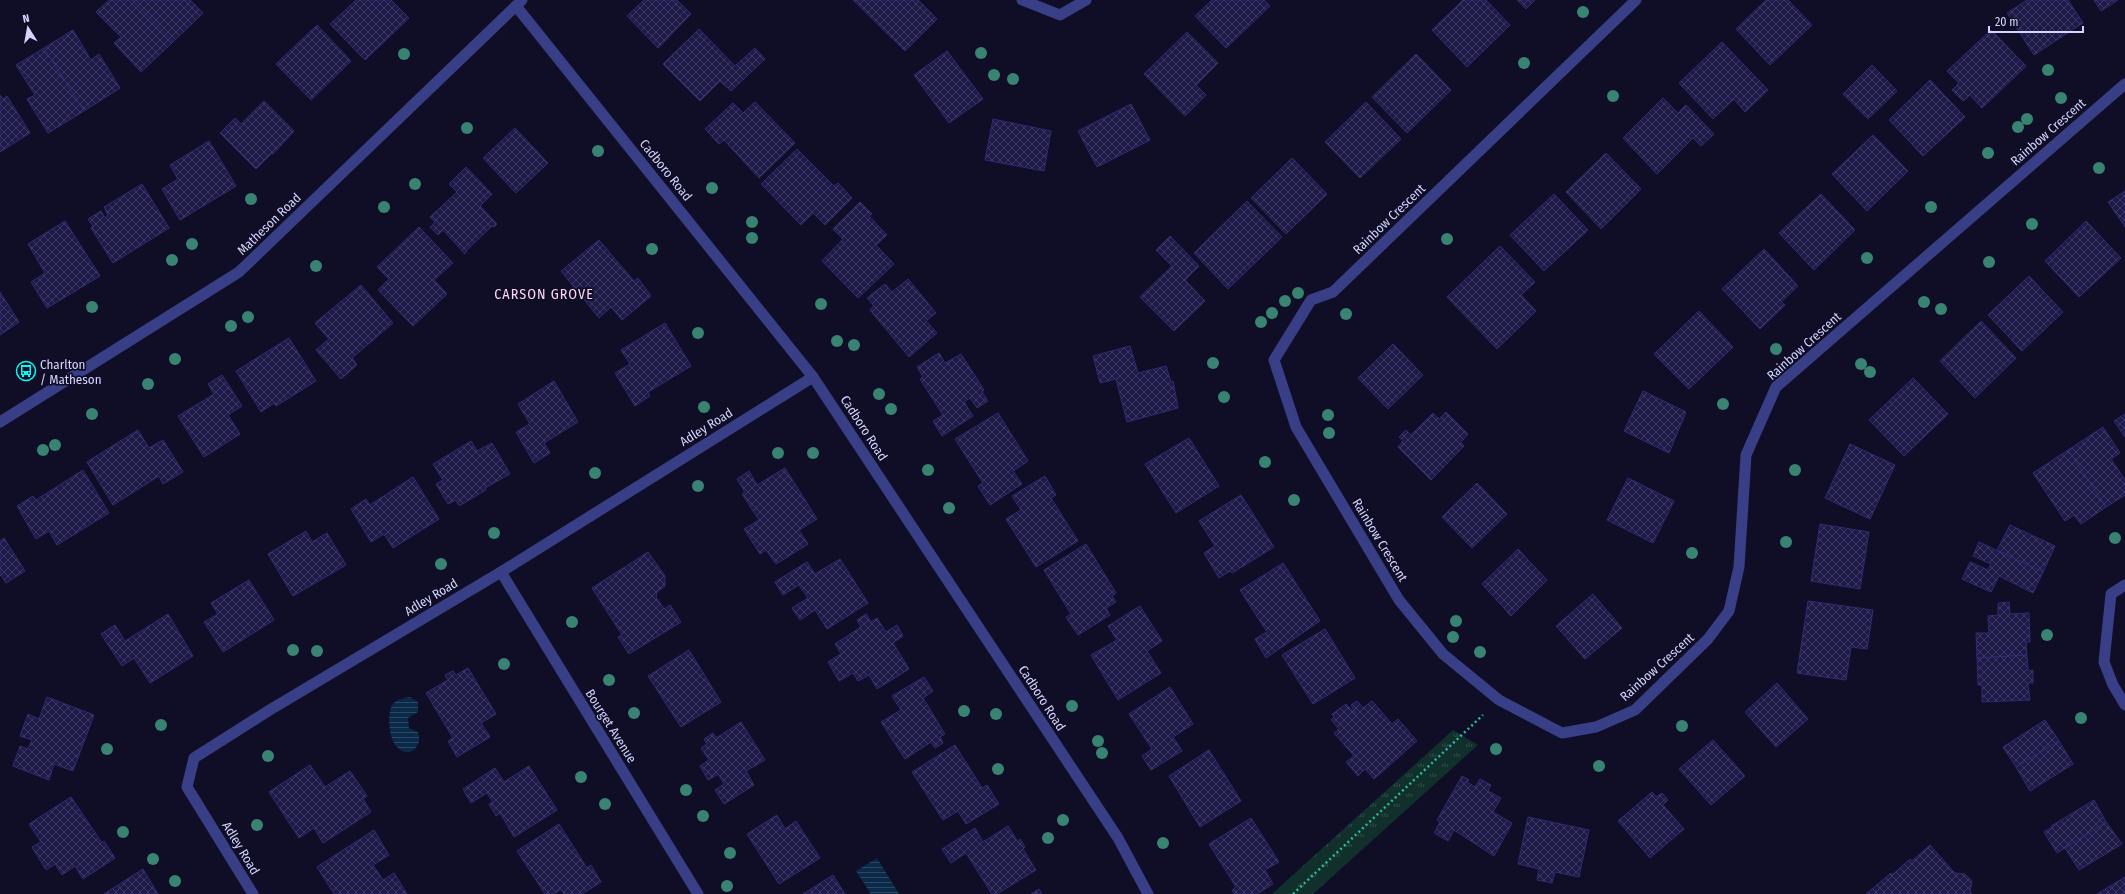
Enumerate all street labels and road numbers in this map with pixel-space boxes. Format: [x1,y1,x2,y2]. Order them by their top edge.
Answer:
street label: Rainbow Crescent [2008,95,2089,169]
street label: Cadboro Road [637,136,695,204]
street label: Rainbow Crescent [1350,180,1429,257]
street label: Matheson Road [234,190,304,258]
street label: Rainbow Crescent [1764,308,1845,383]
street label: Cadboro Road [837,393,891,463]
street label: Adley Road [677,405,735,449]
street label: Rainbow Crescent [1349,496,1411,585]
street label: Adley Road [402,575,460,619]
street label: Rainbow Crescent [1617,629,1698,704]
street label: Cadboro Road [1015,663,1069,733]
street label: Bourget Avenue [582,686,640,766]
street label: Adley Road [219,819,263,877]

